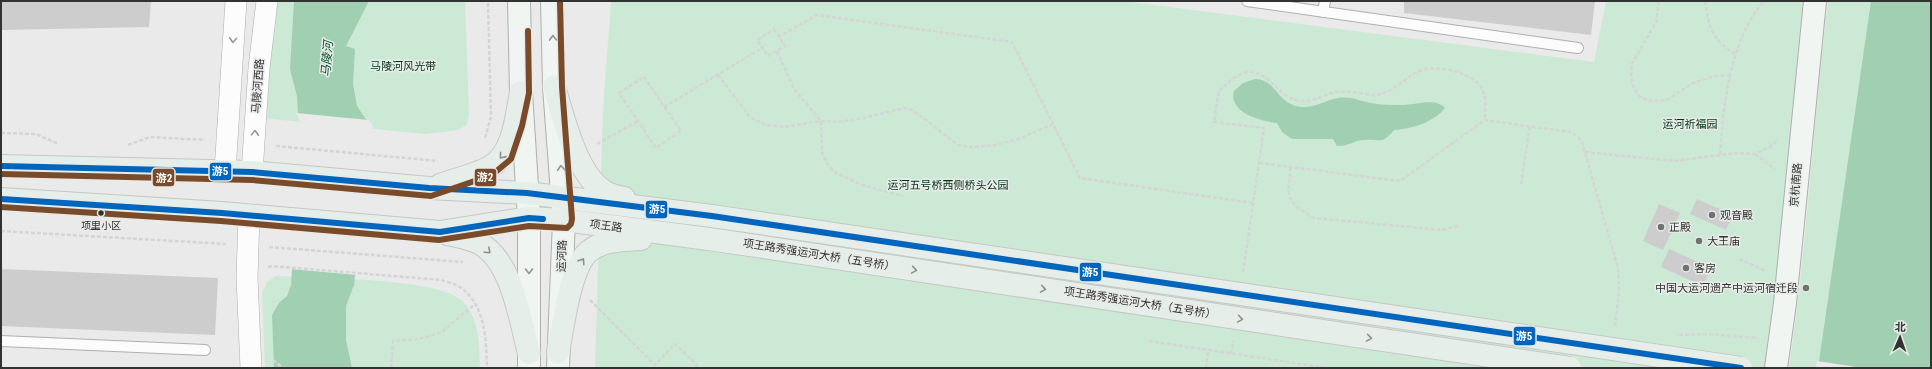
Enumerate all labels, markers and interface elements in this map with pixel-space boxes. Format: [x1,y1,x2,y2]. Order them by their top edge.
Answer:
one-way arrow [548,35,557,41]
one-way arrow [229,37,238,43]
water label: 马陵河 [318,38,336,78]
street label: 马陵河西路 [250,58,266,114]
park label: 马陵河风光带 [370,60,436,73]
park label: 运河祈福园 [1663,118,1718,131]
one-way arrow [251,130,259,136]
one-way arrow [499,151,506,158]
line badge: 游5 [209,162,232,181]
street label: 京杭南路 [1788,163,1804,207]
text: 游5 [212,165,229,178]
one-way arrow [556,165,565,171]
line badge: 游2 [152,168,175,187]
line badge: 游2 [474,168,497,187]
text: 游2 [477,171,494,184]
text: 游2 [156,172,173,185]
park label: 运河五号桥西侧桥头公园 [888,179,1009,192]
line badge: 游5 [645,200,668,219]
text: 游5 [649,203,666,216]
marker: 项里小区 [96,208,106,218]
place label: 观音殿 [1720,209,1753,222]
marker: 观音殿 [1707,210,1717,220]
street label: 项王路 [589,218,623,234]
place label: 项里小区 [81,220,121,231]
place label: 正殿 [1669,221,1691,234]
marker: 正殿 [1656,222,1666,232]
place label: 大王庙 [1707,235,1740,248]
marker: 大王庙 [1694,236,1704,246]
street label: 项王路秀强运河大桥（五号桥） [742,237,896,273]
street label: 运河路 [555,239,569,273]
one-way arrow [483,246,491,254]
one-way arrow [578,258,585,265]
line badge: 游5 [1079,262,1102,282]
place label: 客房 [1694,262,1716,275]
marker: 客房 [1681,263,1691,273]
one-way arrow [911,265,917,274]
text: 游5 [1082,266,1099,279]
one-way arrow [525,268,533,274]
place label: 中国大运河遗产中运河宿迁段 [1655,282,1798,295]
marker: 中国大运河遗产中运河宿迁段 [1801,283,1811,293]
one-way arrow [1040,284,1046,293]
street label: 项王路秀强运河大桥（五号桥） [1063,285,1217,321]
one-way arrow [1237,314,1244,323]
north arrow [1880,317,1920,357]
text: 北 [1895,321,1906,334]
line badge: 游5 [1513,326,1536,346]
text: 游5 [1516,330,1533,343]
one-way arrow [1366,333,1372,342]

